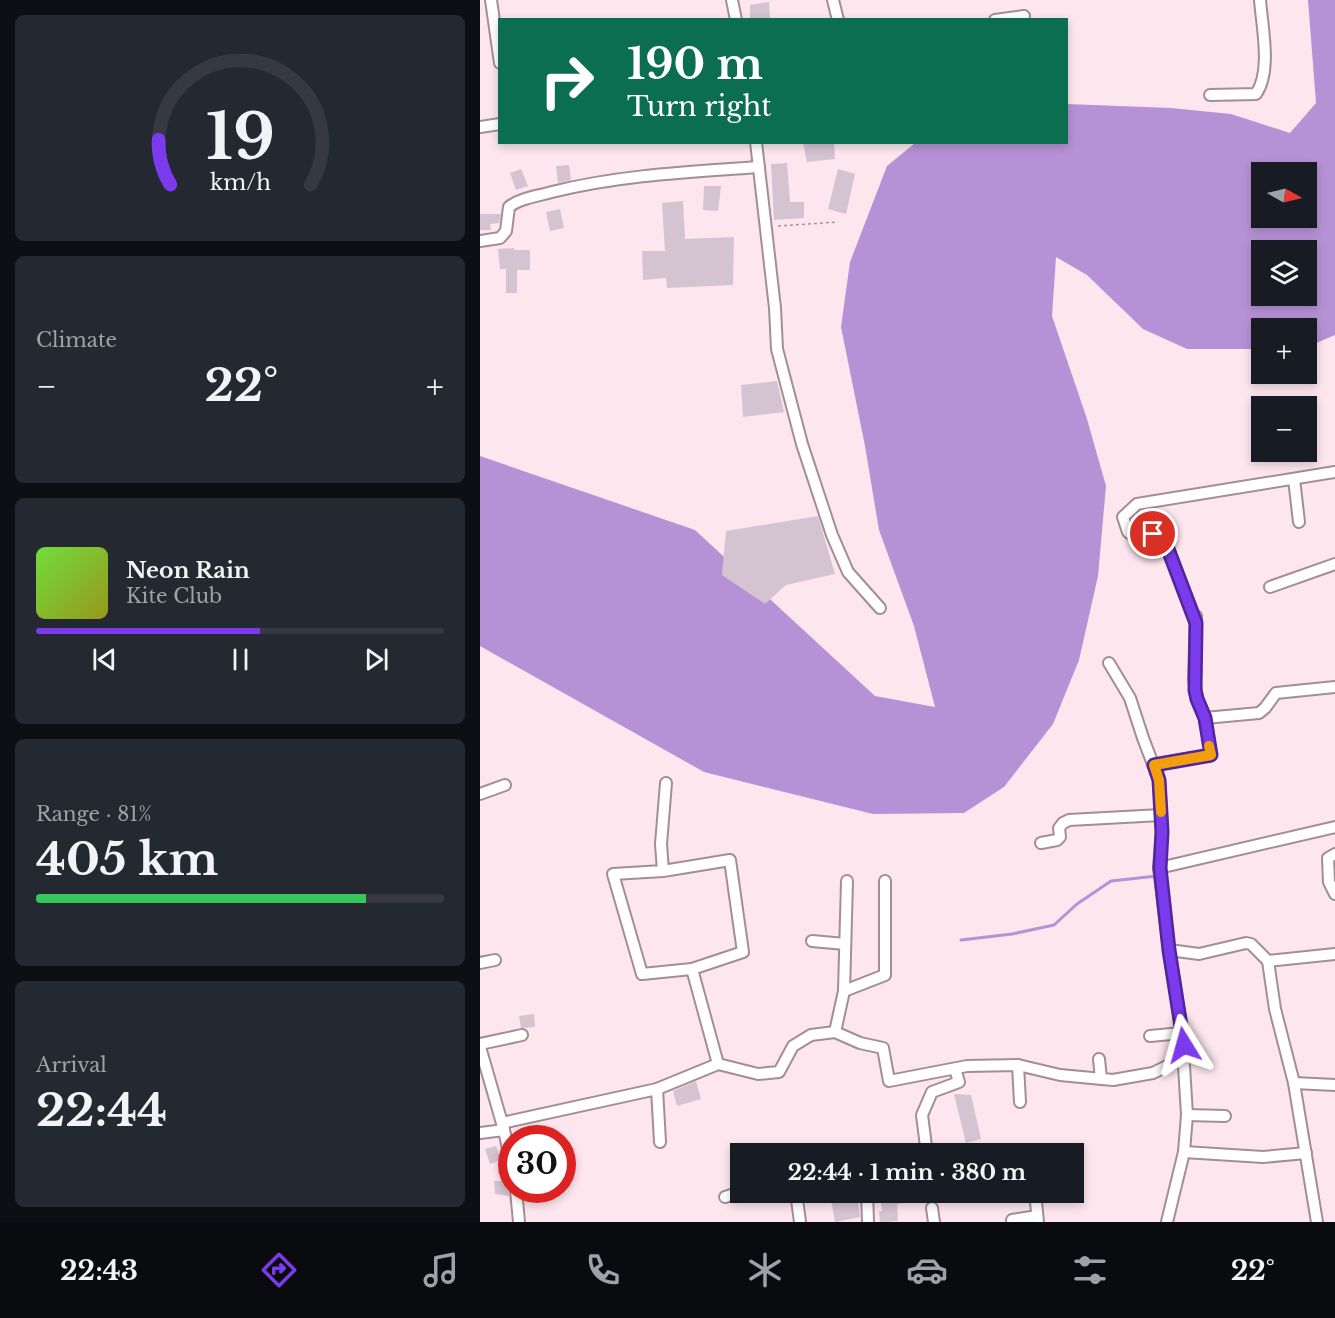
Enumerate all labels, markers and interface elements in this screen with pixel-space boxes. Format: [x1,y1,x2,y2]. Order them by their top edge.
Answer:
text: 190 m [627,38,763,90]
icon: right [528,42,606,120]
text: Turn right [627,90,771,123]
text: 19 [205,98,275,176]
north arrow [1251,162,1317,228]
map controls [1251,162,1317,462]
text: km/h [210,170,271,197]
button: layers [1251,240,1317,306]
button: + [1251,318,1317,384]
text: Climate [36,328,117,352]
text: 22° [205,357,278,413]
text: − [36,366,57,407]
text: + [426,366,444,407]
button: − [1251,396,1317,462]
pin [1127,508,1178,559]
icon: arrive [1136,517,1169,550]
text: Neon Rain [126,557,250,584]
text: Kite Club [126,584,222,608]
icon: previous [88,643,121,676]
icon: pause [224,643,257,676]
icon: next [360,643,393,676]
text: Range · 81% [36,802,152,826]
text: 405 km [36,831,218,887]
position arrow [1152,1013,1216,1077]
text: Arrival [36,1053,107,1077]
text: 22:44 [36,1082,167,1138]
speed limit sign: 30 [498,1125,576,1203]
text: 22:44 · 1 min · 380 m [788,1159,1026,1186]
icon: directions [258,1249,300,1291]
icon: music [420,1249,462,1291]
icon: phone [582,1249,624,1291]
icon: climate [744,1249,786,1291]
icon: car [906,1249,948,1291]
icon: filters [1069,1249,1111,1291]
text: 22:43 [60,1254,138,1287]
text: 22° [1231,1254,1275,1287]

